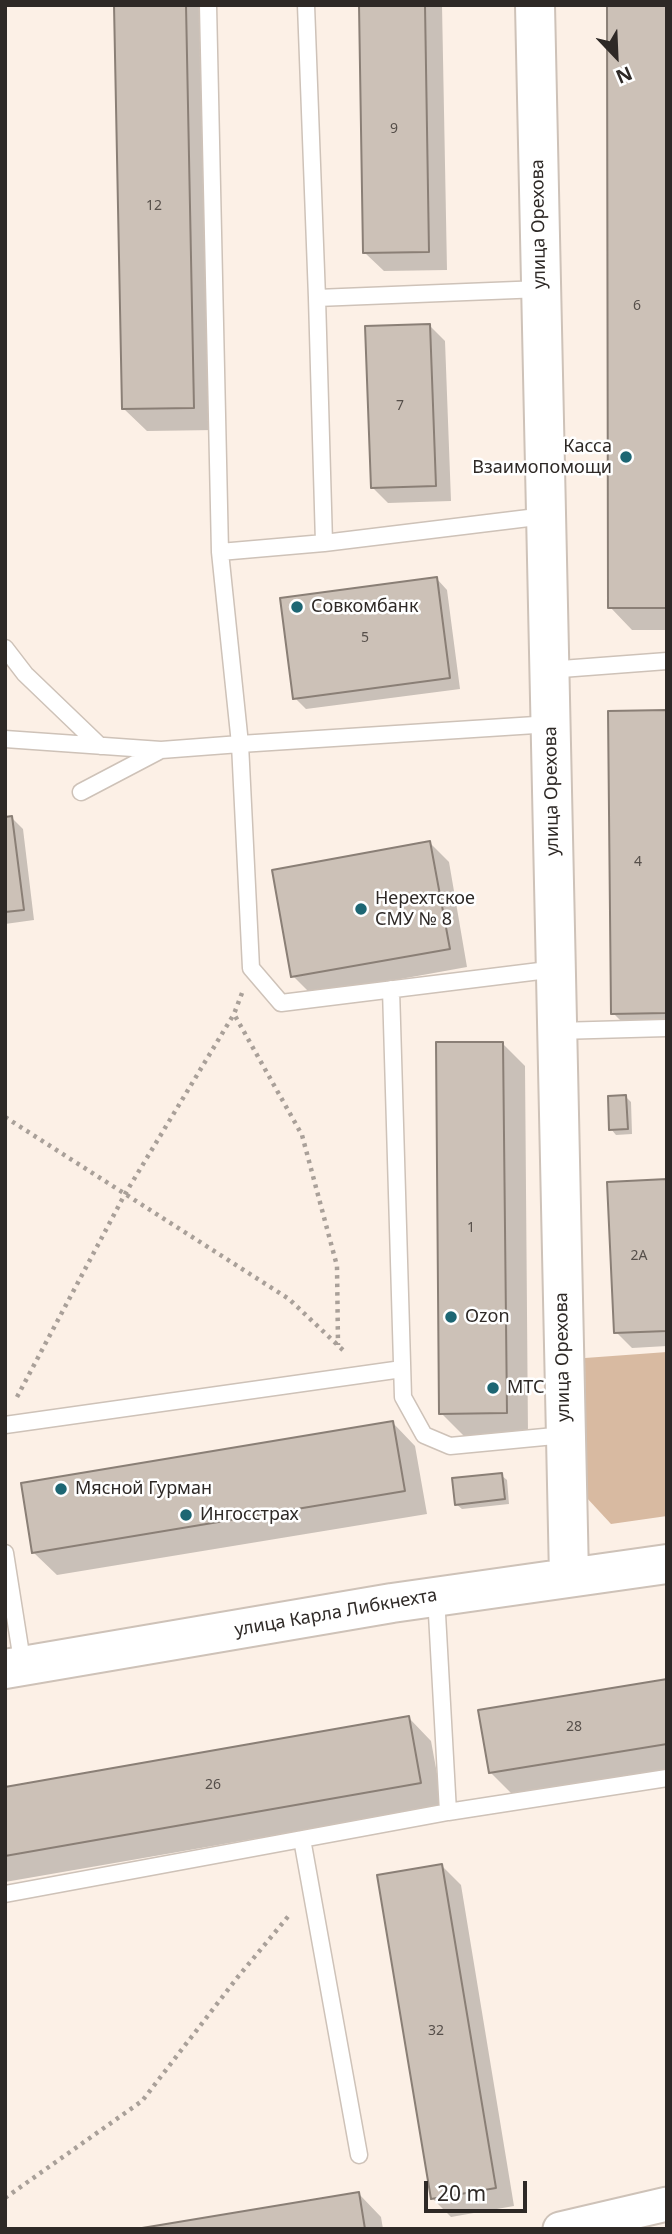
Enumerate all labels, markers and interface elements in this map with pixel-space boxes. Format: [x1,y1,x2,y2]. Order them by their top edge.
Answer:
north arrow [581,21,651,91]
text: N [612,60,636,90]
house number: 9 [390,121,398,137]
street label: улица Орехова [527,159,551,289]
house number: 12 [146,198,162,214]
house number: 6 [633,298,641,314]
house number: 7 [396,398,404,414]
place label: Касса Взаимопомощи [472,436,612,478]
marker: Касса Взаимопомощи [618,449,634,465]
place label: Совкомбанк [311,596,418,618]
marker: Совкомбанк [289,599,305,615]
house number: 5 [361,630,369,646]
street label: улица Орехова [540,726,564,856]
house number: 4 [634,854,642,870]
place label: Нерехтское СМУ № 8 [375,888,475,930]
marker: Нерехтское СМУ № 8 [353,901,369,917]
house number: 1 [467,1220,475,1236]
house number: 2А [631,1248,647,1264]
street label: улица Орехова [551,1292,575,1422]
place label: Ozon [465,1306,510,1328]
marker: Ozon [443,1309,459,1325]
place label: МТС [507,1377,544,1399]
marker: МТС [485,1380,501,1396]
place label: Мясной Гурман [75,1478,212,1500]
marker: Мясной Гурман [53,1481,69,1497]
place label: Ингосстрах [200,1504,299,1526]
marker: Ингосстрах [178,1507,194,1523]
street label: улица Карла Либкнехта [233,1585,439,1641]
house number: 28 [566,1719,582,1735]
house number: 26 [205,1777,221,1793]
house number: 32 [428,2023,444,2039]
scale bar [427,2168,530,2212]
text: 20 m [437,2179,486,2207]

